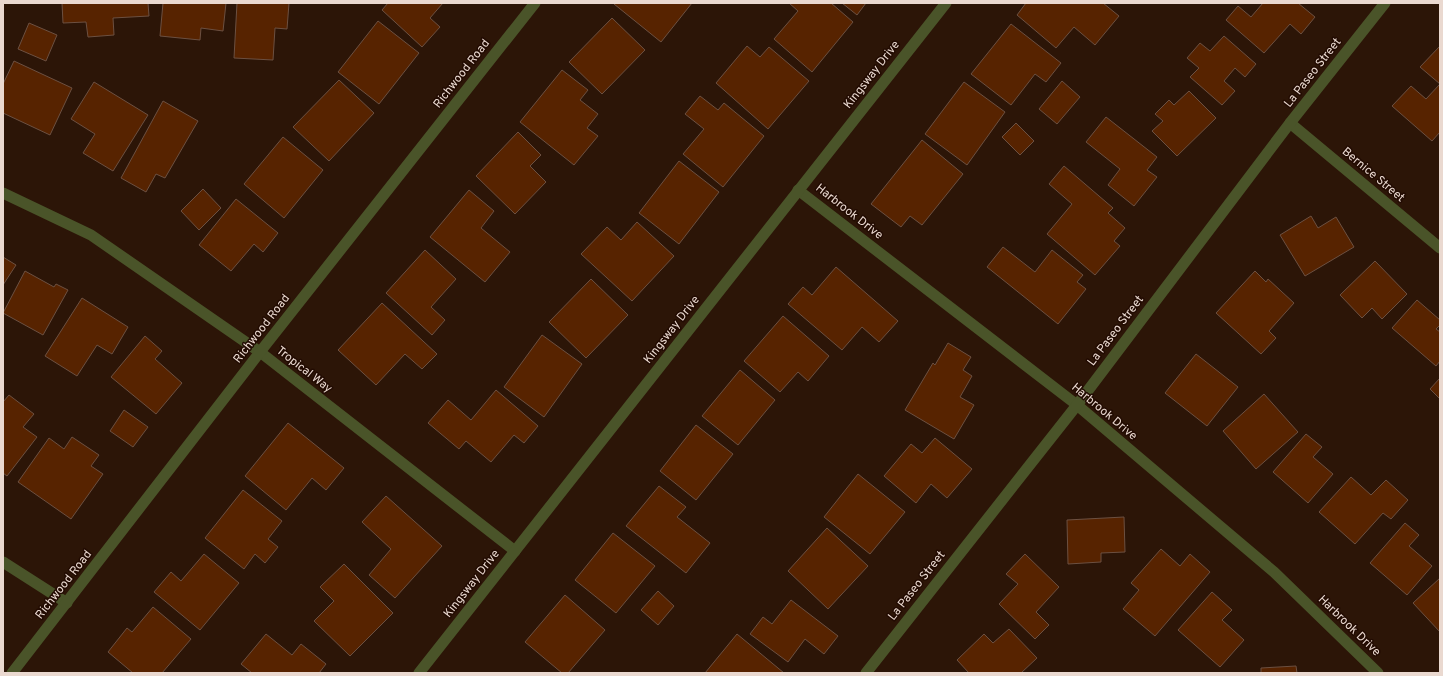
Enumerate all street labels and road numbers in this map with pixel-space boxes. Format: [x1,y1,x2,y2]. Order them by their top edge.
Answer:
street label: La Paseo Street [1281,35,1345,111]
street label: Richwood Road [430,36,494,112]
street label: Kingsway Drive [840,38,904,112]
street label: Bernice Street [1338,144,1408,206]
street label: Harbrook Drive [812,181,886,243]
street label: Richwood Road [230,291,294,367]
street label: Kingsway Drive [640,293,704,367]
street label: La Paseo Street [1084,293,1148,369]
street label: Tropical Way [273,343,335,397]
street label: Harbrook Drive [1068,380,1140,444]
street label: Richwood Road [32,547,96,623]
street label: Kingsway Drive [440,547,504,621]
street label: La Paseo Street [885,548,949,624]
street label: Harbrook Drive [1314,592,1384,660]

